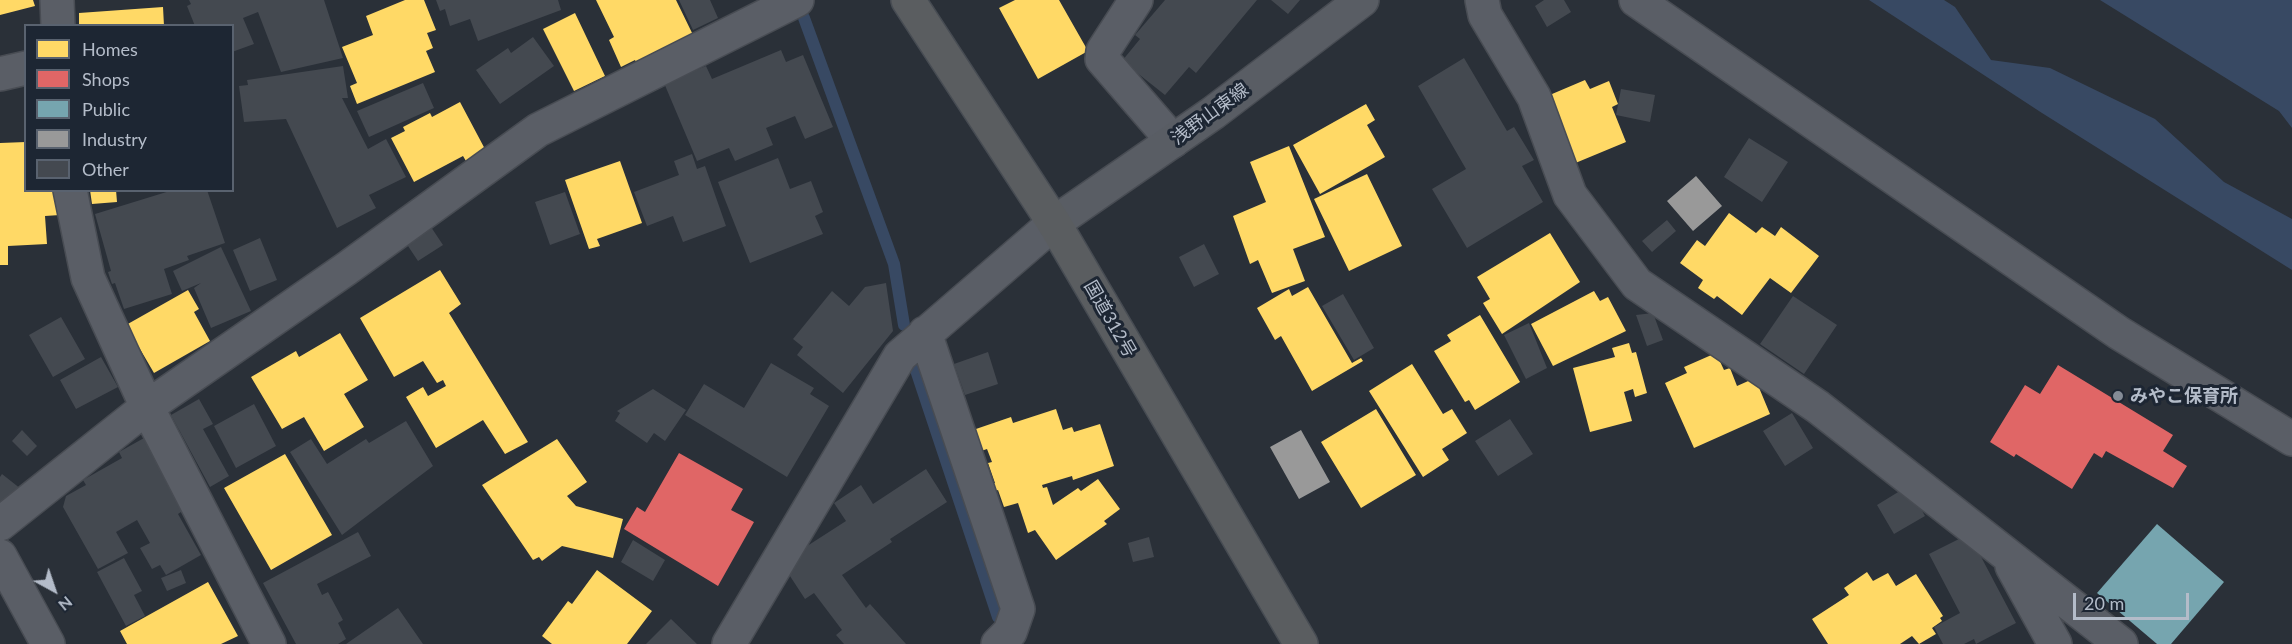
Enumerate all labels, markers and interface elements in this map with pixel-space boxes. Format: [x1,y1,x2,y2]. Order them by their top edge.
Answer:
legend [24,24,234,192]
text: Homes [82,38,138,60]
text: Shops [82,68,130,90]
street label: 浅野山東線 [1167,79,1253,149]
text: Public [82,98,130,120]
text: Industry [82,128,147,150]
text: Other [82,158,129,180]
street label: 国道312号 [1079,277,1141,361]
place label: みやこ保育所 [2130,385,2238,407]
marker: みやこ保育所 [2111,389,2125,403]
north arrow [24,560,84,620]
scale bar [2076,581,2192,619]
text: 20 m [2084,592,2124,614]
text: N [55,593,77,615]

